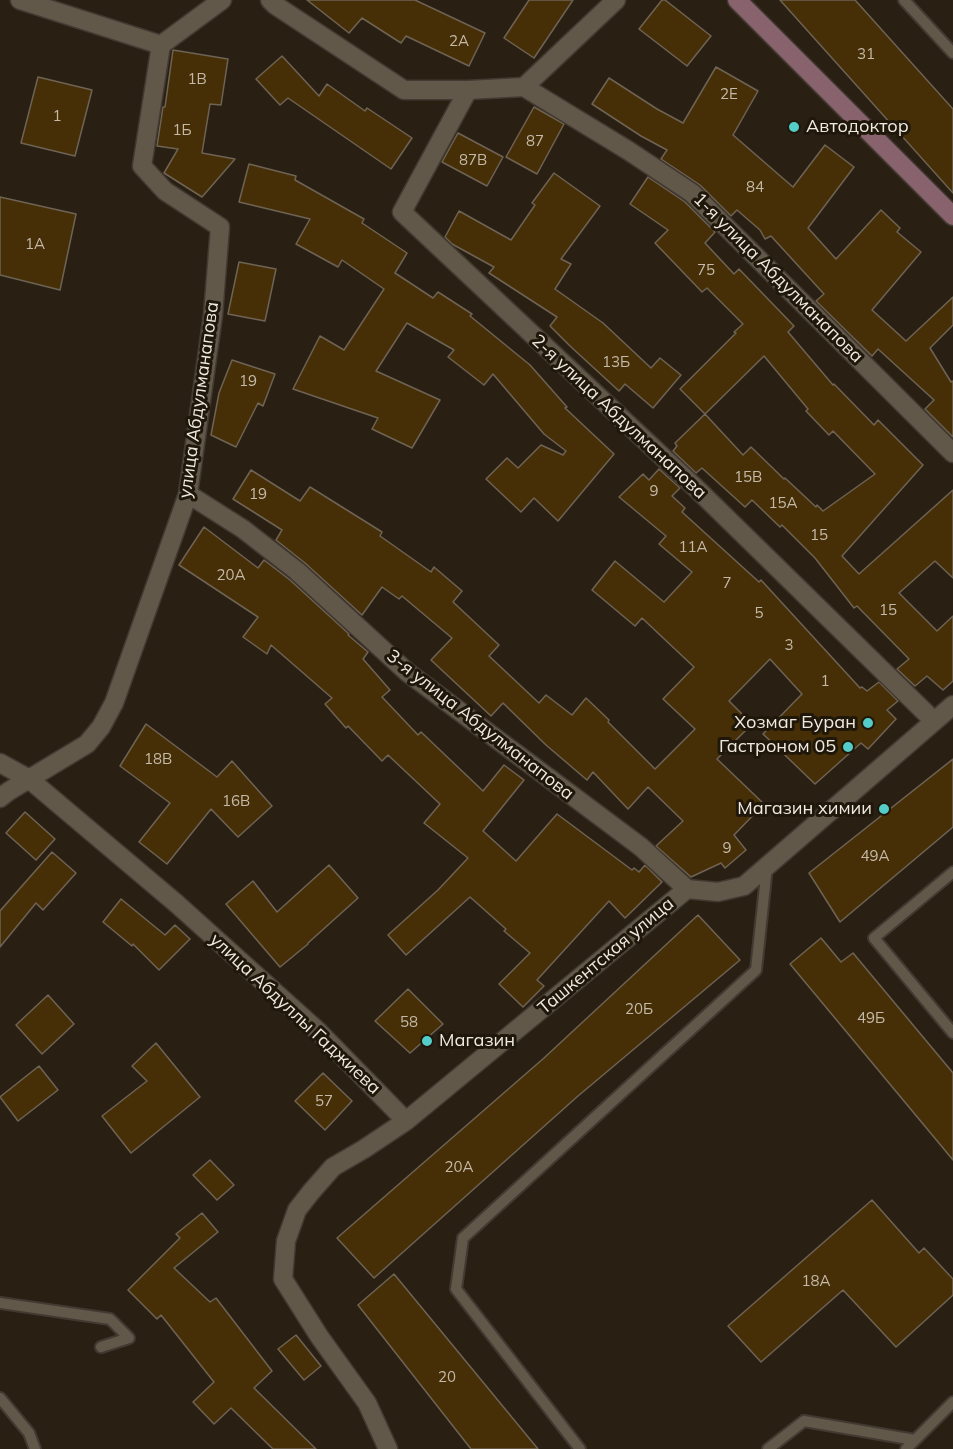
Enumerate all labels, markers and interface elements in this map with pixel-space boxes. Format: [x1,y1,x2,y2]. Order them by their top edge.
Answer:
house number: 2А [449,32,469,50]
house number: 31 [857,45,875,63]
house number: 1В [187,70,207,88]
house number: 2Е [720,85,738,103]
house number: 1 [53,107,61,125]
place label: Автодоктор [806,116,909,138]
marker: Автодоктор [787,120,801,134]
house number: 1Б [172,121,192,139]
house number: 87 [526,132,544,150]
house number: 87В [459,151,487,169]
house number: 84 [746,178,764,196]
street label: 1-я улица Абдулманапова [689,189,867,367]
house number: 1А [25,235,45,253]
house number: 75 [697,261,715,279]
street label: улица Абдулманапова [175,300,223,500]
street label: 2-я улица Абдулманапова [527,330,711,504]
house number: 13Б [602,353,630,371]
house number: 19 [239,372,257,390]
house number: 15В [734,468,762,486]
house number: 9 [650,482,658,500]
house number: 19 [249,485,267,503]
house number: 15А [768,494,798,512]
house number: 15 [810,526,828,544]
house number: 11А [678,538,708,556]
house number: 20А [216,566,246,584]
house number: 7 [723,574,731,592]
house number: 15 [879,601,897,619]
house number: 5 [755,604,763,622]
house number: 3 [785,636,793,654]
street label: 3-я улица Абдулманапова [382,645,578,805]
house number: 1 [821,672,829,690]
place label: Хозмаг Буран [734,712,856,734]
marker: Хозмаг Буран [861,716,875,730]
place label: Гастроном 05 [719,736,836,758]
marker: Гастроном 05 [841,740,855,754]
house number: 18В [144,750,172,768]
house number: 16В [222,792,250,810]
place label: Магазин химии [737,798,872,820]
marker: Магазин химии [877,802,891,816]
house number: 9 [723,839,731,857]
house number: 49А [860,847,890,865]
street label: Ташкентская улица [534,893,678,1019]
street label: улица Абдуллы Гаджиева [205,929,385,1099]
house number: 20Б [625,1000,653,1018]
house number: 49Б [857,1009,885,1027]
house number: 58 [400,1013,418,1031]
place label: Магазин [439,1030,515,1052]
marker: Магазин [420,1034,434,1048]
house number: 57 [315,1092,333,1110]
house number: 20А [444,1158,474,1176]
house number: 18А [801,1272,831,1290]
house number: 20 [438,1368,456,1386]

